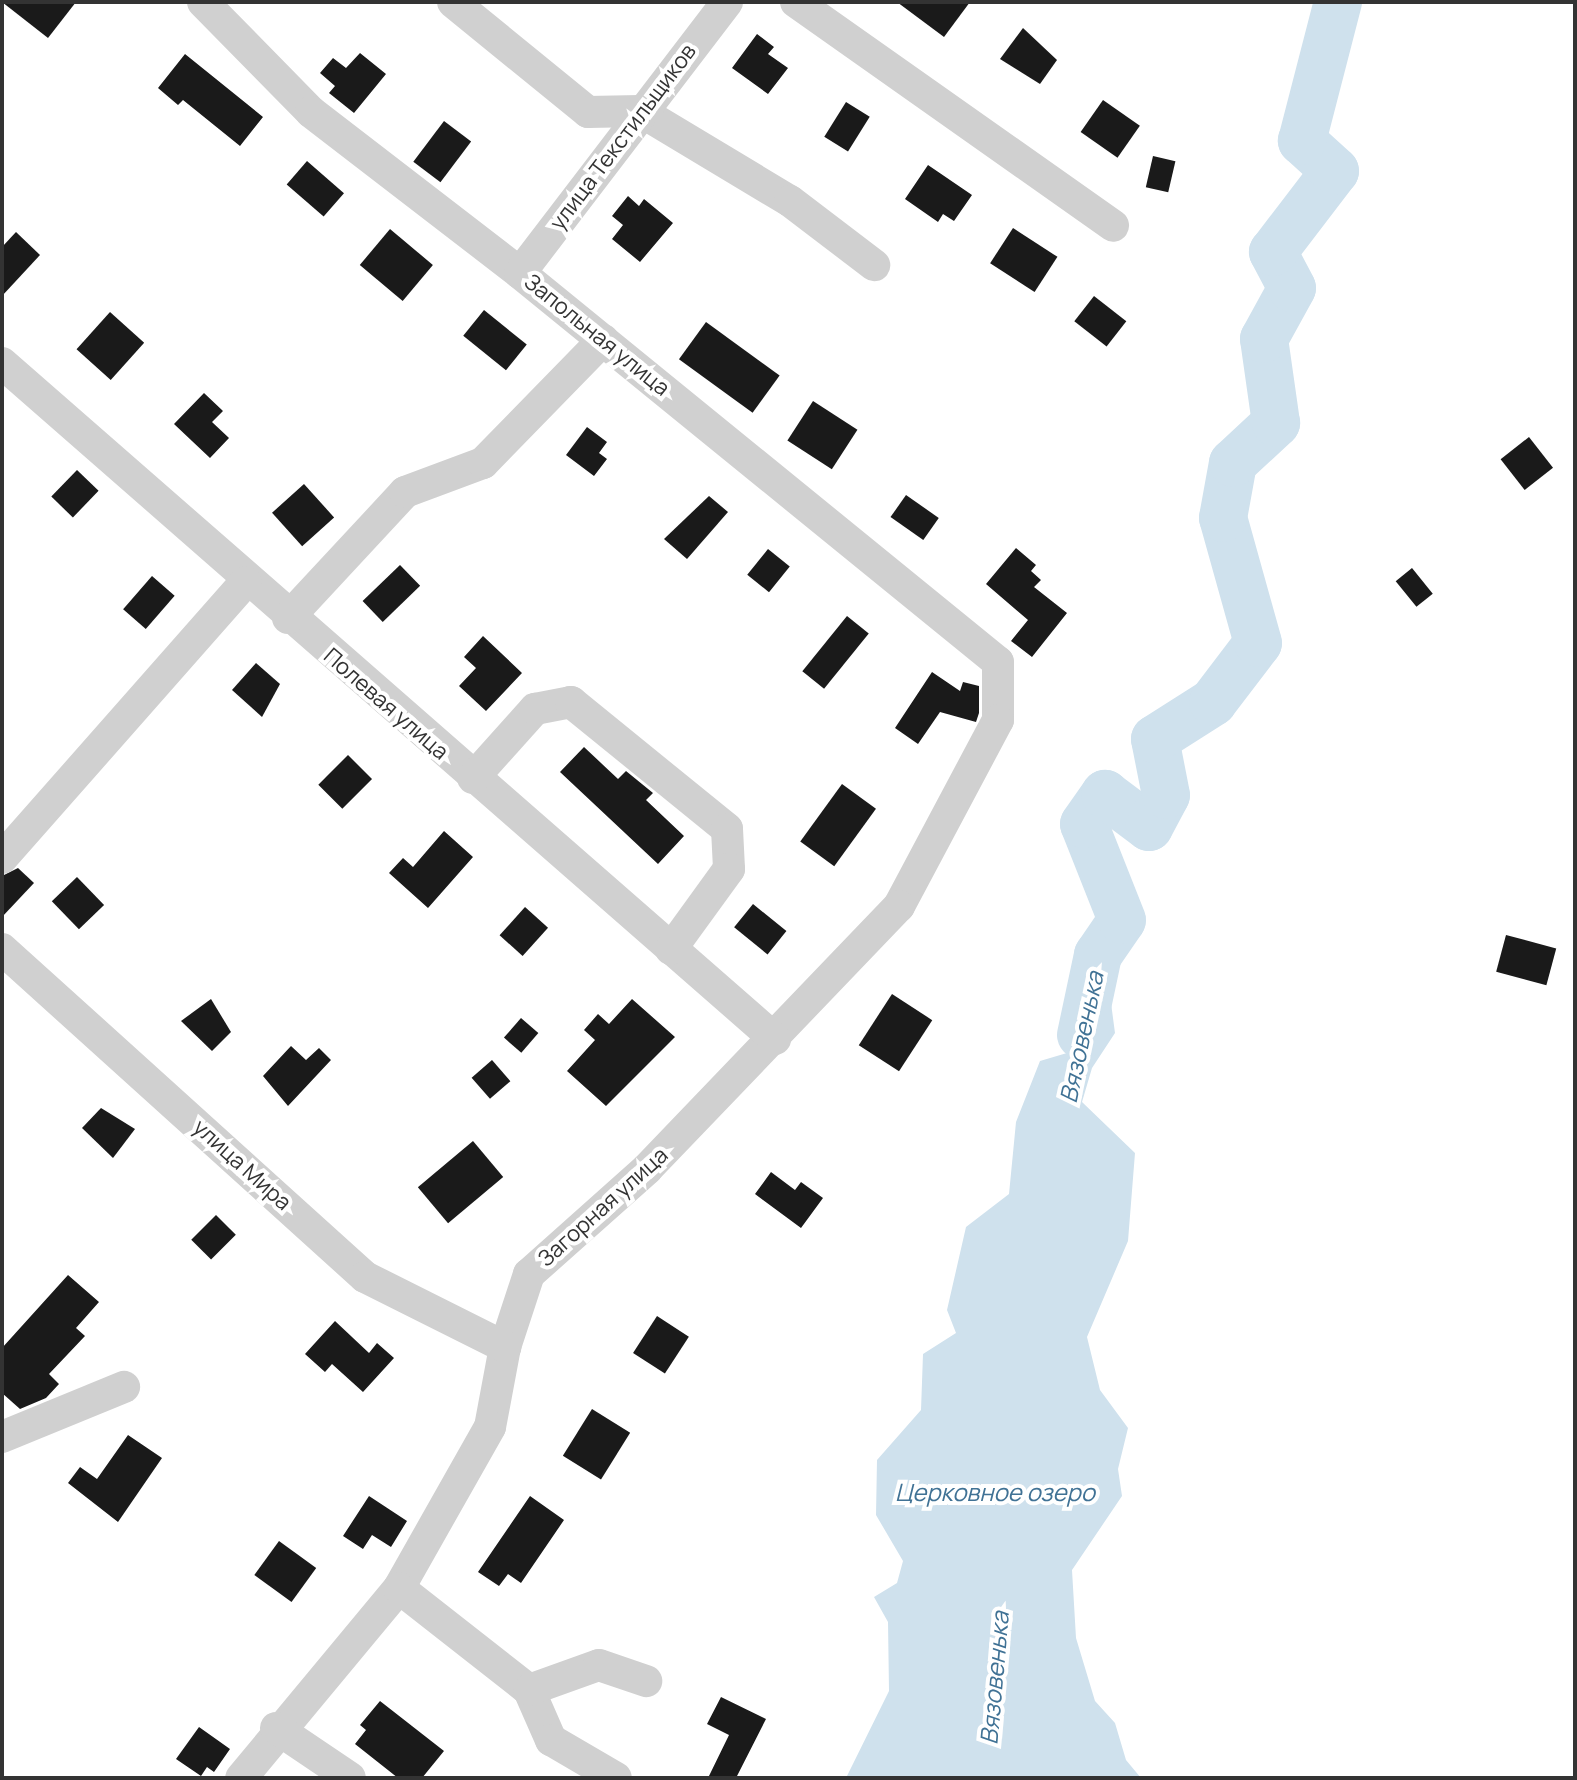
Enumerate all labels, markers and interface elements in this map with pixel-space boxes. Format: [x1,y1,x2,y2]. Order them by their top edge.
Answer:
street label: улица Текстильщиков [544,39,702,235]
street label: Запольная улица [519,268,675,402]
street label: Полевая улица [318,643,454,765]
water label: Вязовенька [1053,969,1109,1105]
street label: улица Мира [188,1114,296,1216]
street label: Загорная улица [533,1142,673,1272]
water label: Церковное озеро [895,1478,1095,1506]
water label: Вязовенька [974,1610,1014,1746]

